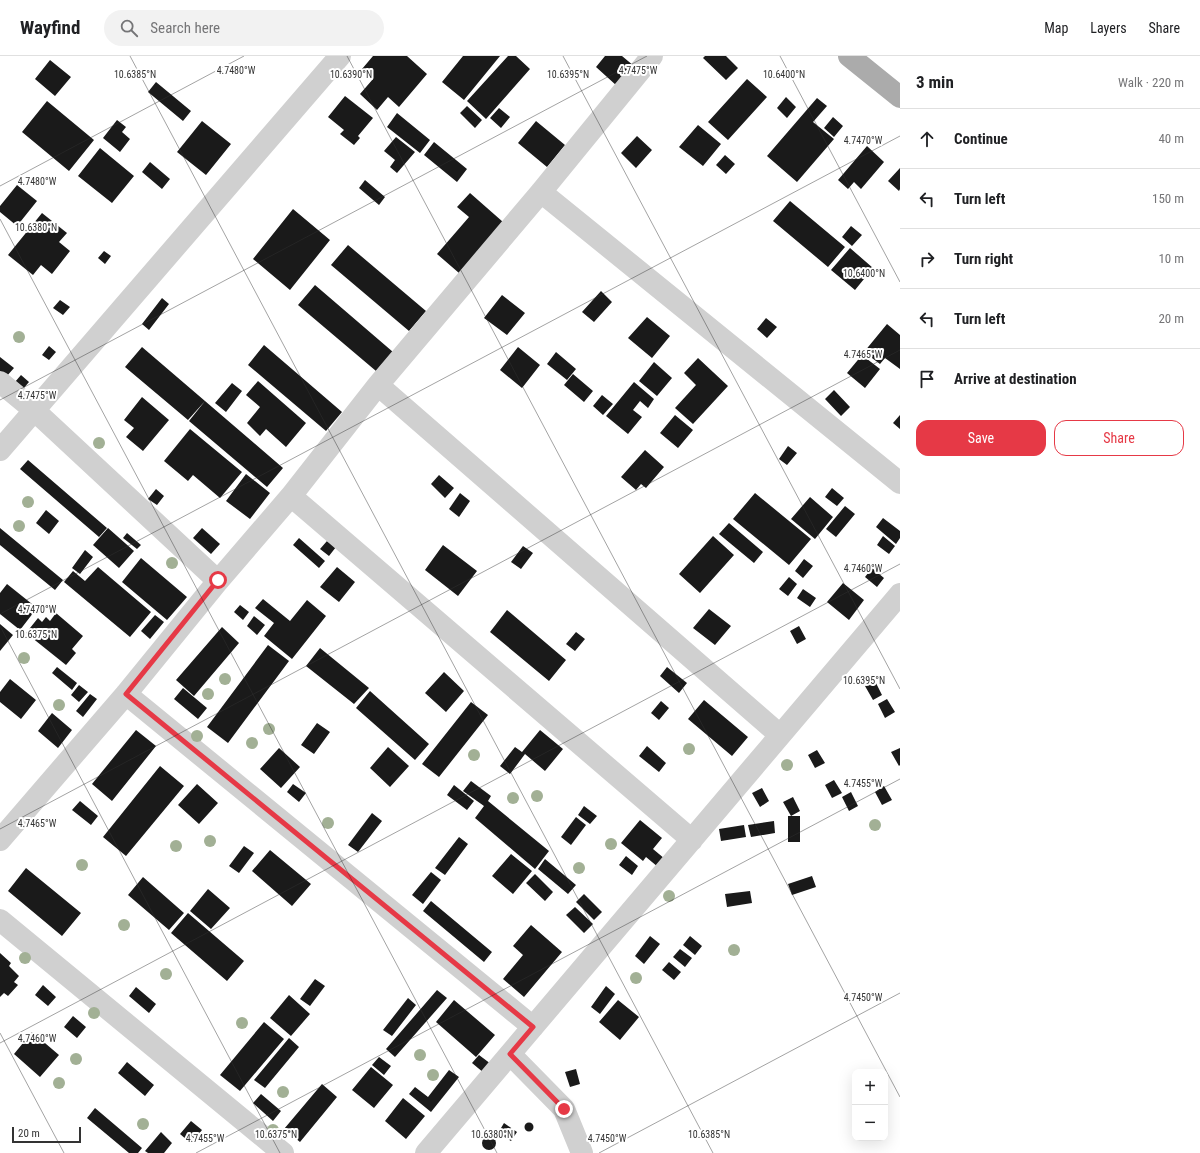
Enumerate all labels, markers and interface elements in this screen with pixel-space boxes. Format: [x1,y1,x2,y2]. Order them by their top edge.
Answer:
search box [104,10,384,46]
text: Wayfind [20,16,80,39]
icon: search [118,17,140,39]
text: Search here [150,19,220,37]
text: Map [1044,20,1068,36]
text: Layers [1090,20,1127,36]
text: Share [1149,20,1180,36]
text: 4.7480°W [217,65,256,76]
text: 4.7475°W [619,65,658,76]
text: 10.6385°N [114,69,156,80]
text: 10.6390°N [330,69,372,80]
text: 10.6395°N [547,69,589,80]
text: 10.6400°N [763,69,805,80]
text: 3 min [916,72,954,92]
text: Walk · 220 m [1118,75,1184,90]
icon: ahead [916,128,938,150]
text: Continue [954,130,1008,148]
text: 40 m [1158,131,1184,146]
text: 4.7470°W [844,135,883,146]
text: 4.7480°W [18,176,57,187]
icon: left [916,188,938,210]
text: Turn left [954,190,1005,208]
text: 150 m [1152,191,1184,206]
text: 10.6380°N [15,222,57,233]
icon: right [916,248,938,270]
text: Turn right [954,250,1013,268]
text: 10 m [1158,251,1184,266]
text: 10.6400°N [843,268,885,279]
icon: left [916,308,938,330]
text: Turn left [954,310,1005,328]
text: 20 m [1158,311,1184,326]
text: 4.7465°W [844,349,883,360]
icon: arrive [916,368,938,390]
text: Arrive at destination [954,370,1077,388]
text: 4.7475°W [18,390,57,401]
button: Save [916,420,1046,456]
button: Share [1054,420,1184,456]
text: 4.7460°W [844,563,883,574]
route start [209,571,227,589]
text: 4.7470°W [18,604,57,615]
text: 10.6375°N [15,629,57,640]
text: 10.6395°N [843,675,885,686]
text: 4.7455°W [844,778,883,789]
text: 4.7465°W [18,818,57,829]
text: 4.7450°W [844,992,883,1003]
text: 4.7460°W [18,1033,57,1044]
map controls [852,1069,888,1141]
button: + [852,1069,888,1105]
route end [555,1100,573,1118]
button: − [852,1105,888,1141]
scale bar [12,1125,81,1144]
text: 20 m [18,1127,40,1140]
text: 10.6375°N [255,1129,297,1140]
text: 10.6380°N [471,1129,513,1140]
text: 10.6385°N [688,1129,730,1140]
text: 4.7455°W [186,1133,225,1144]
text: 4.7450°W [588,1133,627,1144]

